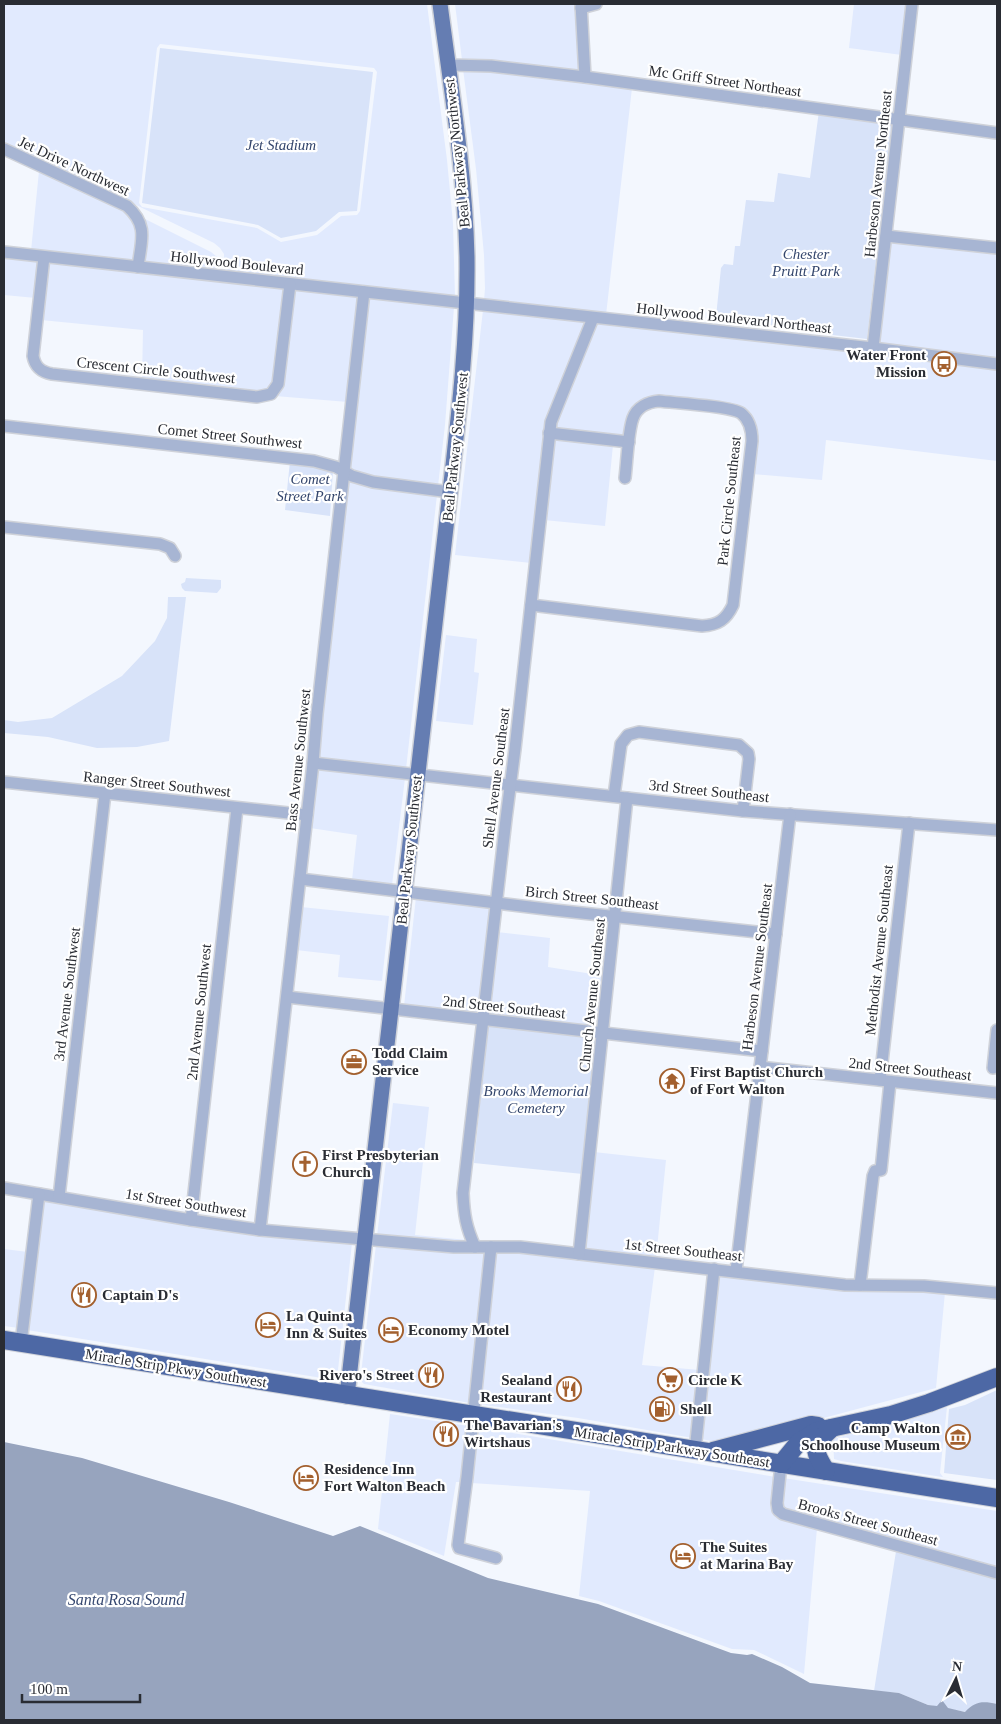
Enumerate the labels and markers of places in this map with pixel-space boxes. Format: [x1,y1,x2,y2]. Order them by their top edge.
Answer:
place label: Water Front Mission [846,347,927,380]
bus stop icon: Water Front Mission [931,351,957,377]
place label: Todd Claim Service [372,1045,448,1078]
office icon: Todd Claim Service [341,1049,367,1075]
place label: First Baptist Church of Fort Walton [690,1064,824,1097]
temple icon: First Baptist Church of Fort Walton [659,1068,685,1094]
place label: First Presbyterian Church [322,1147,439,1180]
church icon: First Presbyterian Church [292,1151,318,1177]
restaurant icon: Captain D's [71,1282,97,1308]
place label: Captain D's [102,1287,178,1303]
place label: La Quinta Inn & Suites [286,1308,367,1341]
hotel icon: La Quinta Inn & Suites [255,1312,281,1338]
hotel icon: Economy Motel [378,1317,404,1343]
place label: Economy Motel [408,1322,509,1338]
restaurant icon: Rivero's Street [418,1362,444,1388]
place label: Rivero's Street [319,1367,414,1383]
supermarket icon: Circle K [657,1367,683,1393]
place label: Sealand Restaurant [480,1372,553,1405]
place label: Circle K [688,1372,743,1388]
restaurant icon: Sealand Restaurant [556,1376,582,1402]
fuel station icon: Shell [649,1396,675,1422]
place label: Shell [680,1401,712,1417]
place label: The Bavarian's Wirtshaus [464,1417,562,1450]
place label: Camp Walton Schoolhouse Museum [801,1420,941,1453]
restaurant icon: The Bavarian's Wirtshaus [433,1421,459,1447]
museum icon: Camp Walton Schoolhouse Museum [945,1424,971,1450]
place label: Residence Inn Fort Walton Beach [324,1461,446,1494]
hotel icon: Residence Inn Fort Walton Beach [293,1465,319,1491]
place label: The Suites at Marina Bay [700,1539,794,1572]
hotel icon: The Suites at Marina Bay [670,1543,696,1569]

